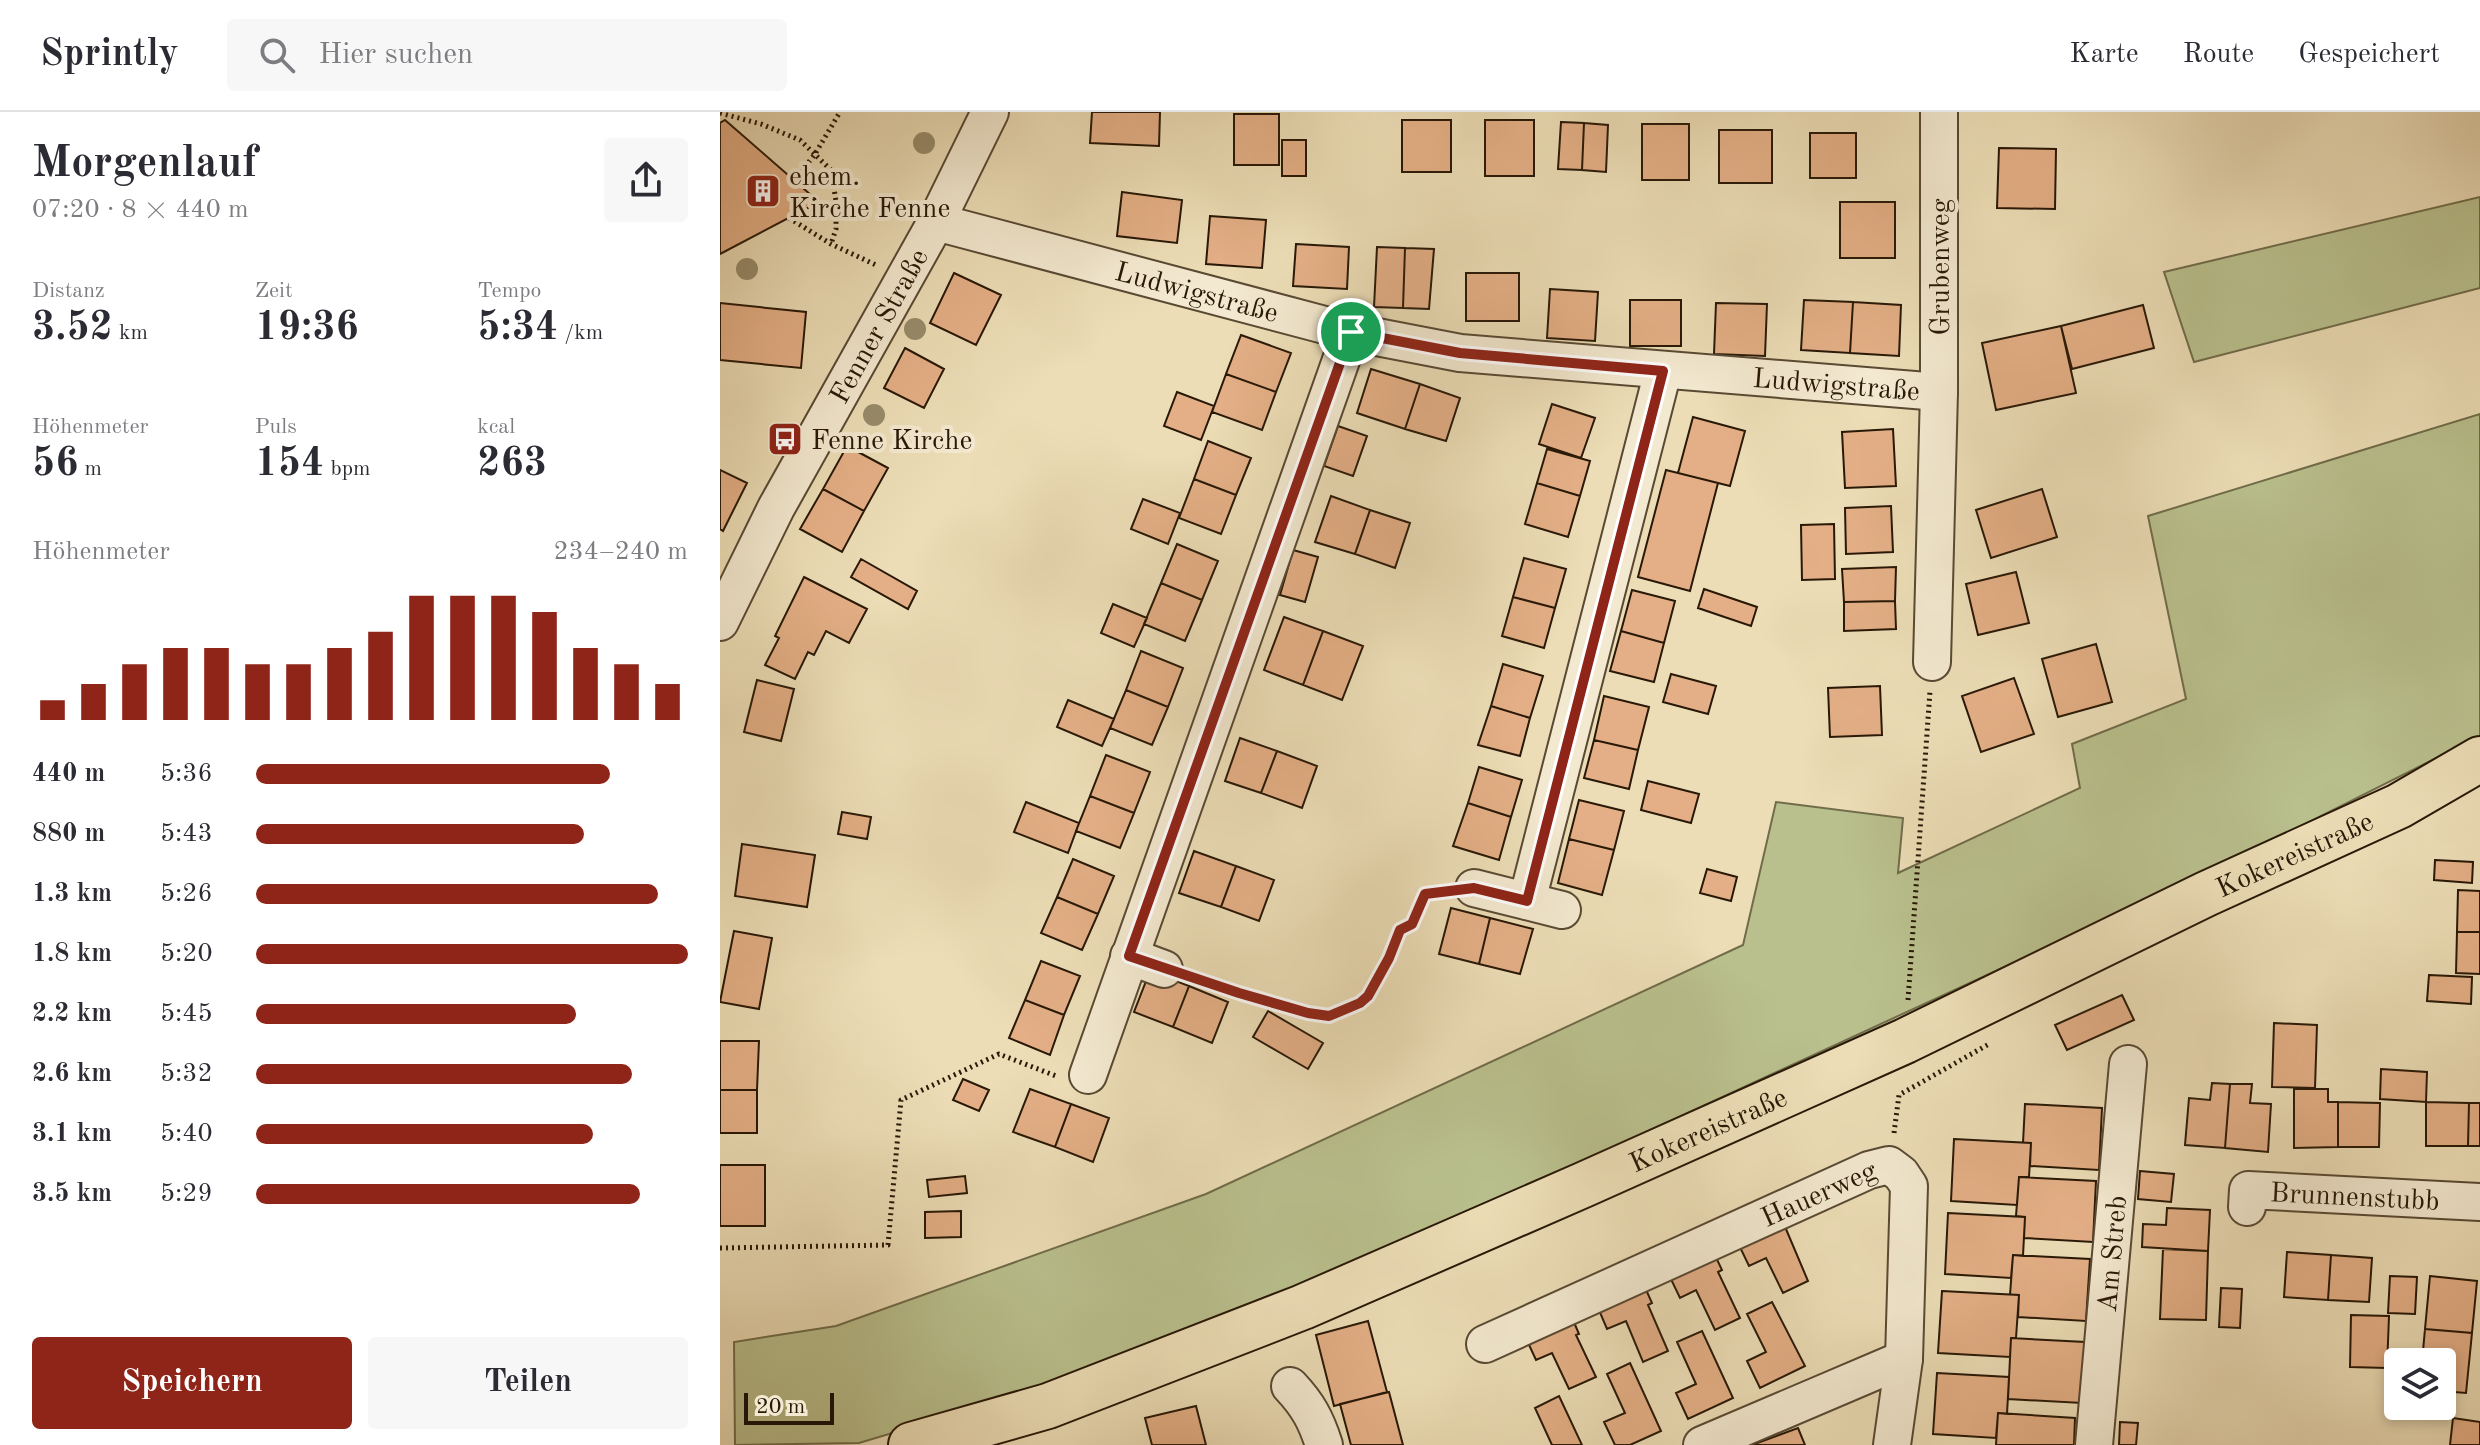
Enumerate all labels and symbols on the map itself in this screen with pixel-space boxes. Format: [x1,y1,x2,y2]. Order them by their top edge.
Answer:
place label: ehem. Kirche Fenne [789,164,950,224]
building icon: ehem. Kirche Fenne [744,172,782,210]
street label: Grubenweg [1928,198,1956,336]
street label: Fenner Straße [826,245,935,409]
street label: Ludwigstraße [1112,259,1281,329]
pin [1317,298,1385,366]
street label: Ludwigstraße [1751,366,1921,407]
bus stop icon: Fenne Kirche [766,420,804,458]
place label: Fenne Kirche [811,428,972,456]
street label: Kokereistraße [2213,809,2378,904]
street label: Kokereistraße [1626,1085,1792,1179]
street label: Hauerweg [1758,1157,1882,1234]
street label: Brunnenstubb [2269,1180,2440,1217]
street label: Am Streb [2095,1194,2133,1314]
scale bar [744,1389,834,1425]

